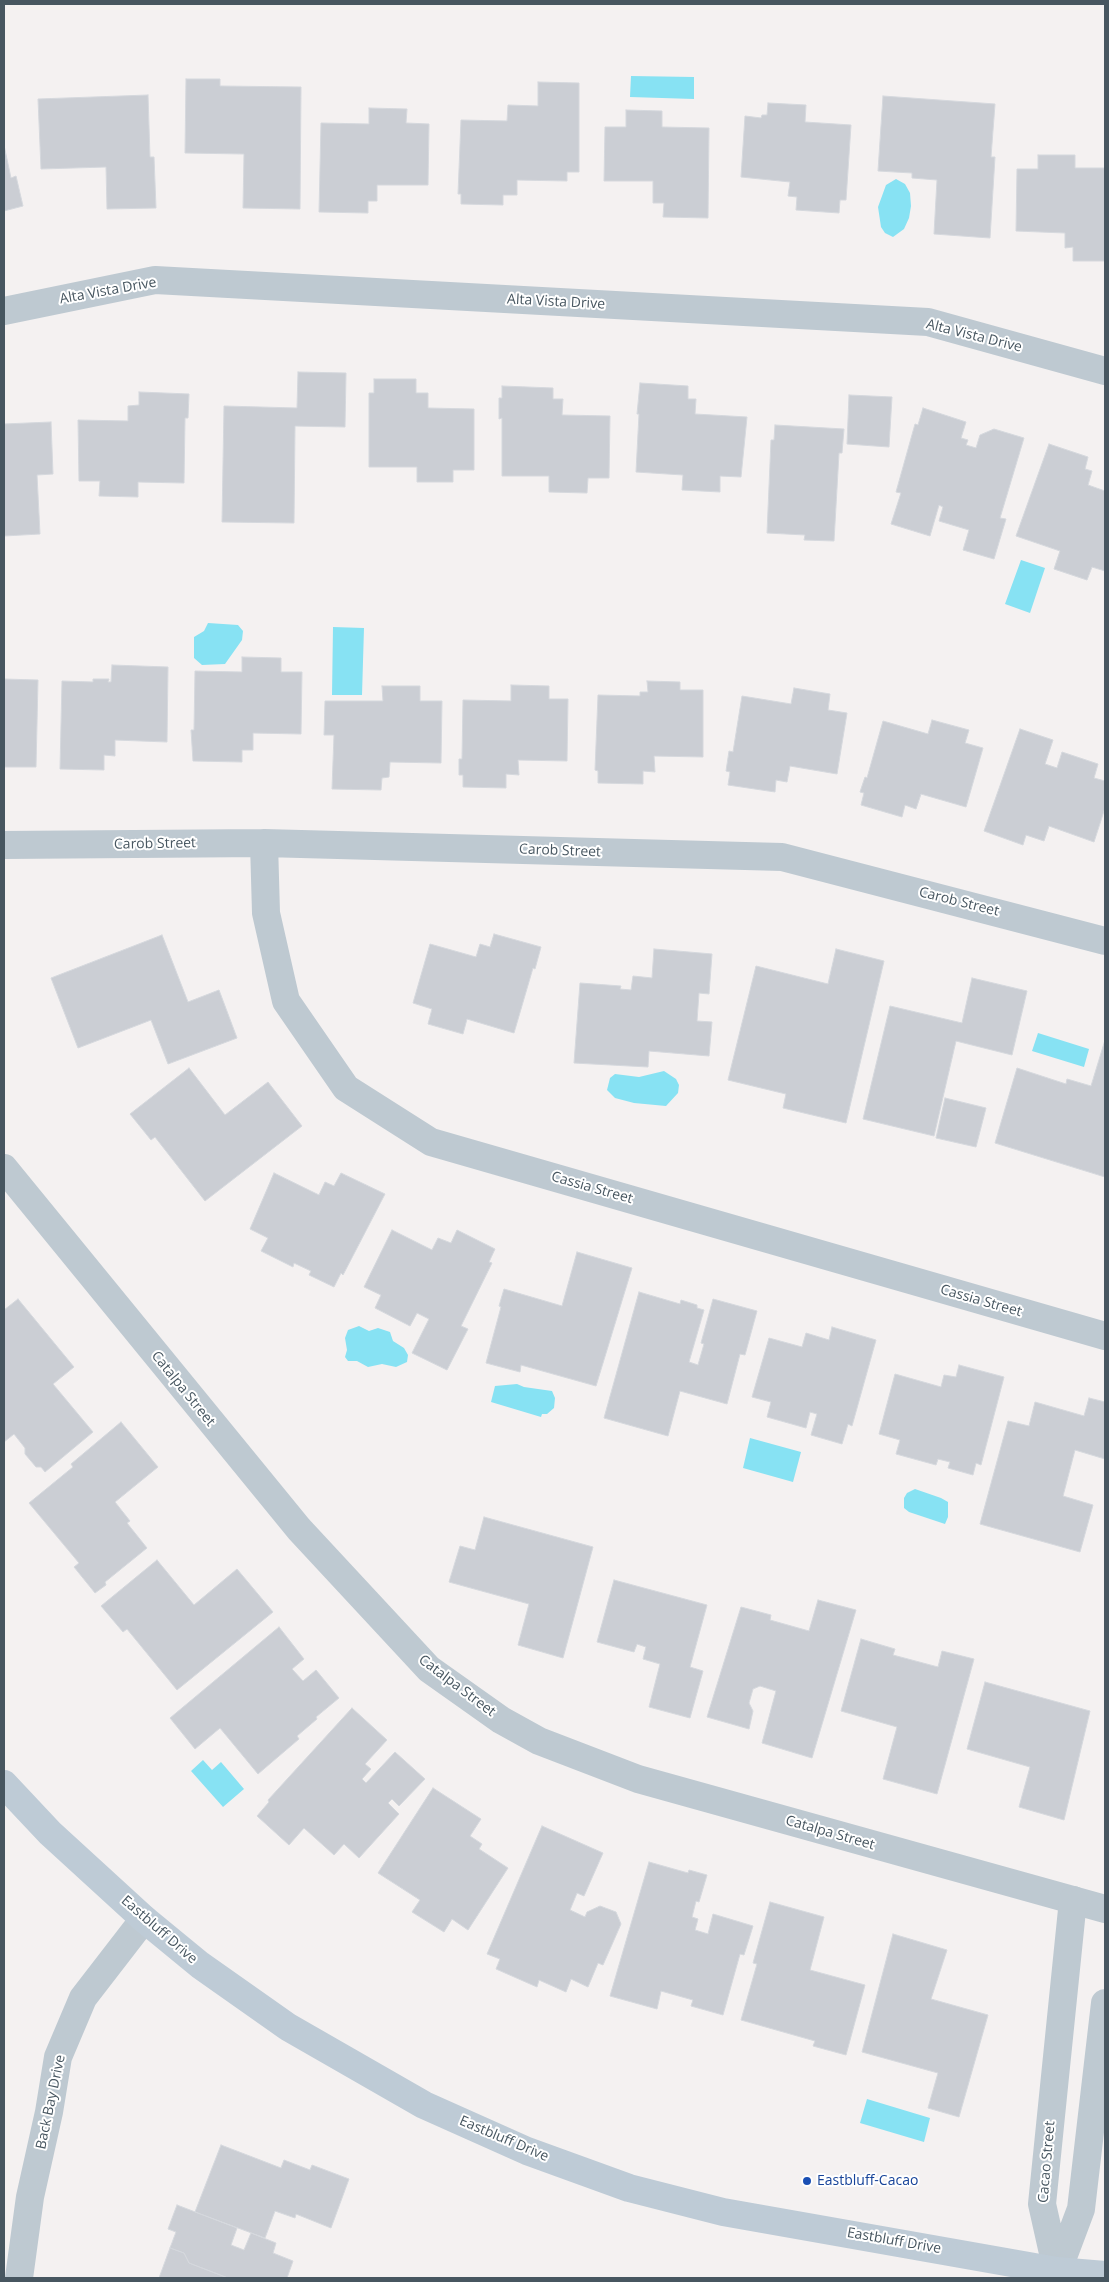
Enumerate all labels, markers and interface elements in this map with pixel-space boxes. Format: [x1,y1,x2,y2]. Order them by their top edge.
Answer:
street label: Alta Vista Drive [58,274,158,308]
street label: Alta Vista Drive [507,291,605,313]
street label: Alta Vista Drive [924,316,1024,356]
street label: Carob Street [114,835,196,853]
street label: Carob Street [519,841,601,861]
street label: Carob Street [917,884,1001,920]
street label: Cassia Street [549,1168,635,1208]
street label: Cassia Street [938,1281,1024,1321]
street label: Catalpa Street [148,1348,218,1430]
street label: Catalpa Street [415,1652,499,1720]
street label: Catalpa Street [783,1812,877,1854]
street label: Eastbluff Drive [118,1892,200,1968]
street label: Back Bay Drive [33,2053,69,2151]
street label: Eastbluff Drive [457,2113,551,2165]
street label: Cacao Street [1035,2120,1059,2204]
place label: Eastbluff-Cacao [817,2173,918,2189]
marker: Eastbluff-Cacao [801,2175,813,2187]
street label: Eastbluff Drive [846,2224,942,2258]

